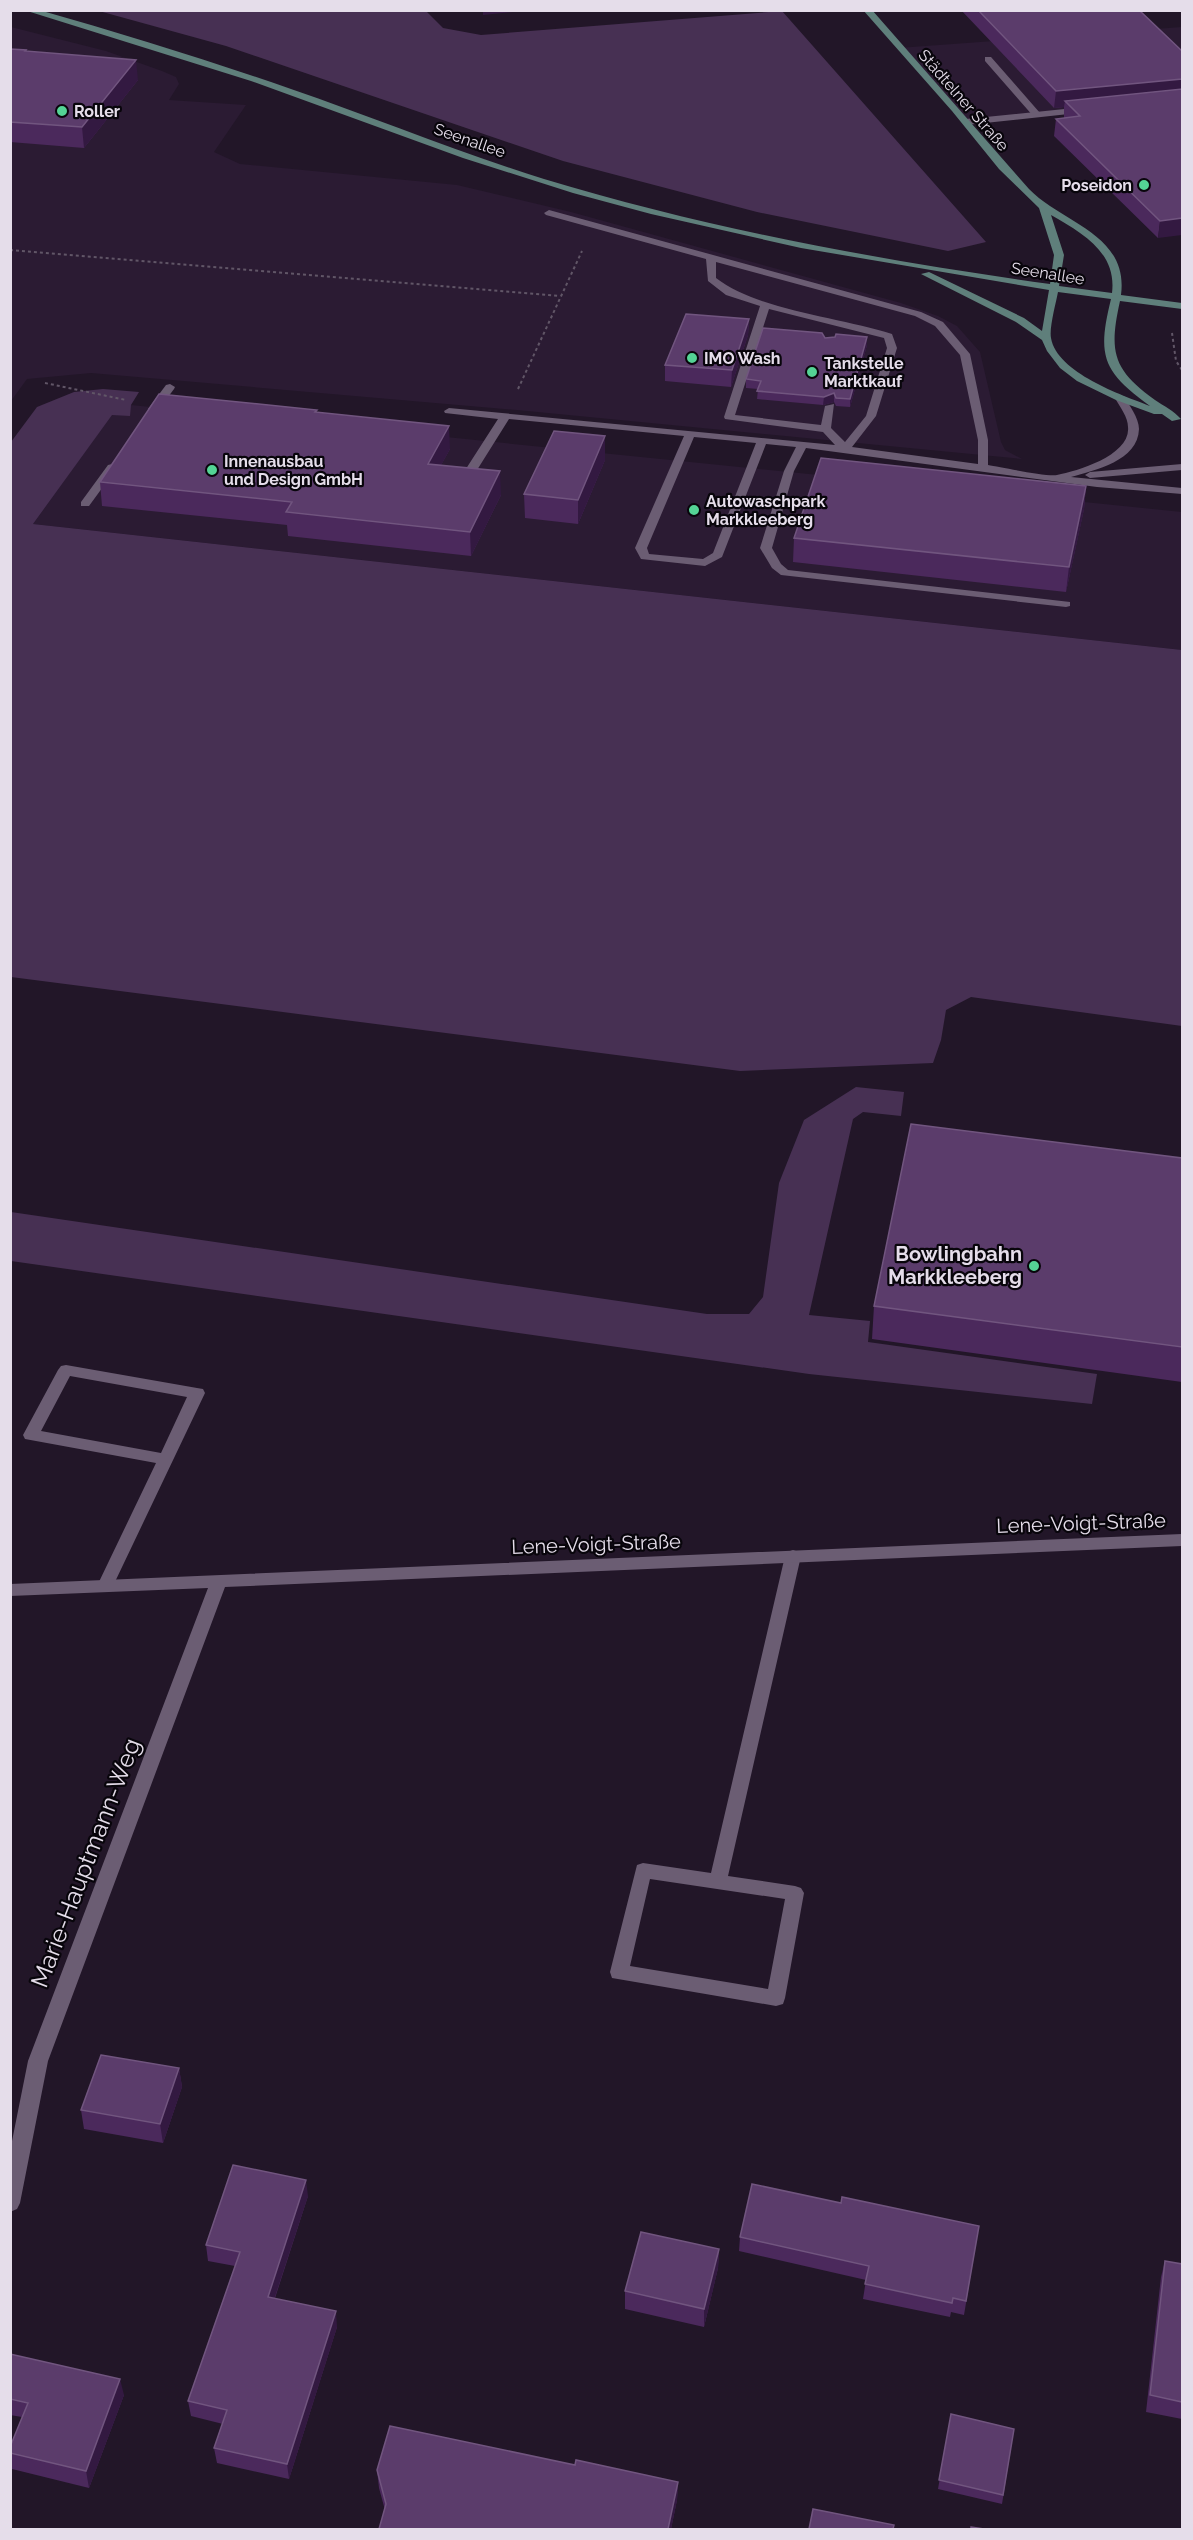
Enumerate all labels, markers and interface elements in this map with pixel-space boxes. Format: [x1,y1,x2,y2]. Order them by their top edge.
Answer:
street label: Städtelner Straße [914,46,1013,155]
place label: Roller [74,102,120,121]
marker: Roller [55,104,69,118]
street label: Seenallee [432,119,508,162]
place label: Poseidon [1061,176,1132,195]
marker: Poseidon [1137,178,1151,192]
street label: Seenallee [1010,258,1086,289]
place label: IMO Wash [704,349,780,368]
marker: IMO Wash [685,351,699,365]
place label: Tankstelle Marktkauf [824,354,904,391]
marker: Tankstelle Marktkauf [805,365,819,379]
place label: Innenausbau und Design GmbH [224,452,363,489]
marker: Innenausbau und Design GmbH [205,463,219,477]
place label: Autowaschpark Markkleeberg [706,492,825,529]
marker: Autowaschpark Markkleeberg [687,503,701,517]
place label: Bowlingbahn Markkleeberg [888,1242,1022,1289]
marker: Bowlingbahn Markkleeberg [1027,1259,1041,1273]
street label: Lene-Voigt-Straße [996,1508,1166,1538]
street label: Lene-Voigt-Straße [511,1529,681,1559]
street label: Marie-Hauptmann-Weg [25,1734,146,1991]

